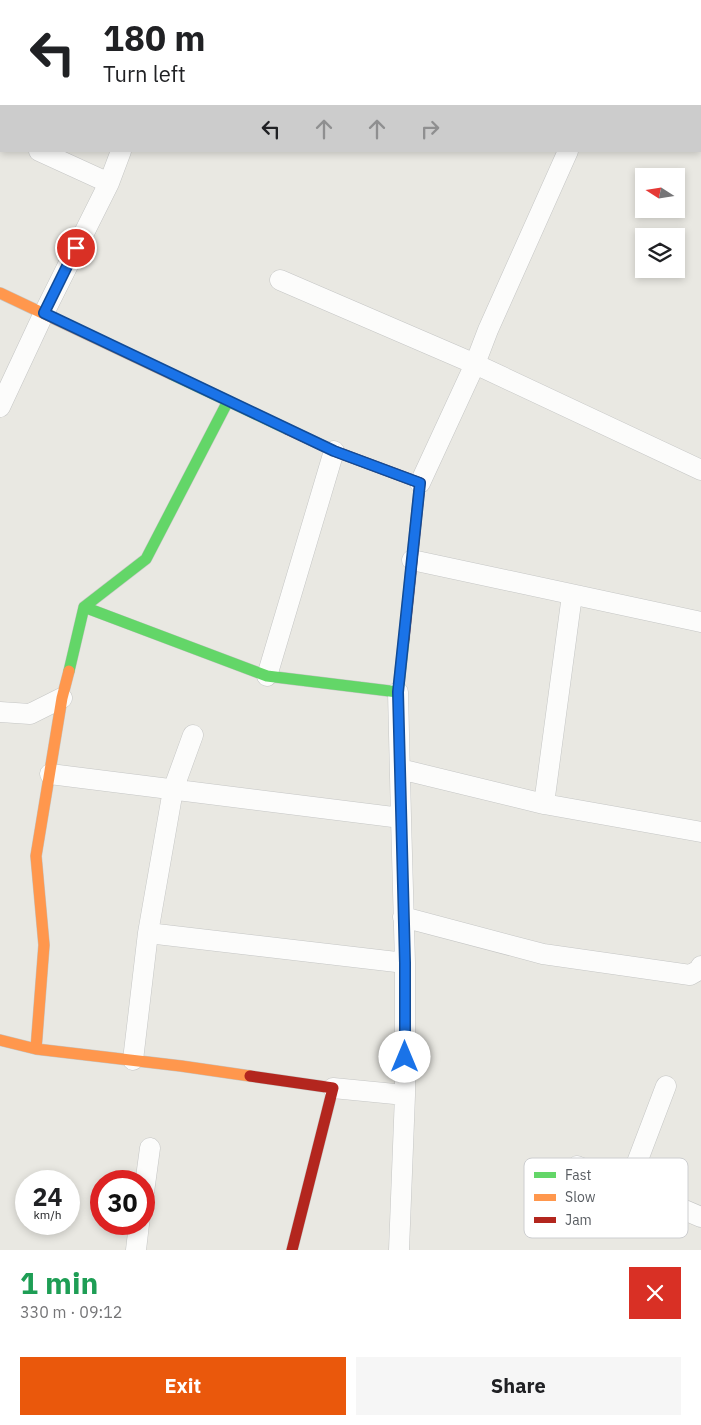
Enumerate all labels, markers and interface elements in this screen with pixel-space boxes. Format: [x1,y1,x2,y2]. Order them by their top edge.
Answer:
text: 180 m [103,15,206,61]
icon: left [20,20,85,85]
text: Turn left [103,59,186,88]
icon: left [257,115,285,143]
icon: ahead [310,115,338,143]
icon: ahead [363,115,391,143]
icon: right [416,115,444,143]
north arrow [635,168,685,218]
map controls [635,168,685,278]
pin [55,227,97,269]
button: layers [635,228,685,278]
icon: arrive [62,234,90,262]
position arrow [378,1030,430,1082]
legend [524,1158,688,1238]
text: Fast [565,1166,591,1184]
speed limit sign: 30 [90,1170,155,1235]
text: 24 [32,1180,63,1213]
text: Slow [565,1188,596,1206]
text: km/h [33,1207,62,1222]
text: Jam [565,1211,592,1229]
text: 1 min [20,1263,98,1302]
button: close [629,1267,681,1319]
text: 330 m · 09:12 [20,1302,122,1322]
button: Exit [20,1357,346,1415]
button: Share [356,1357,681,1415]

